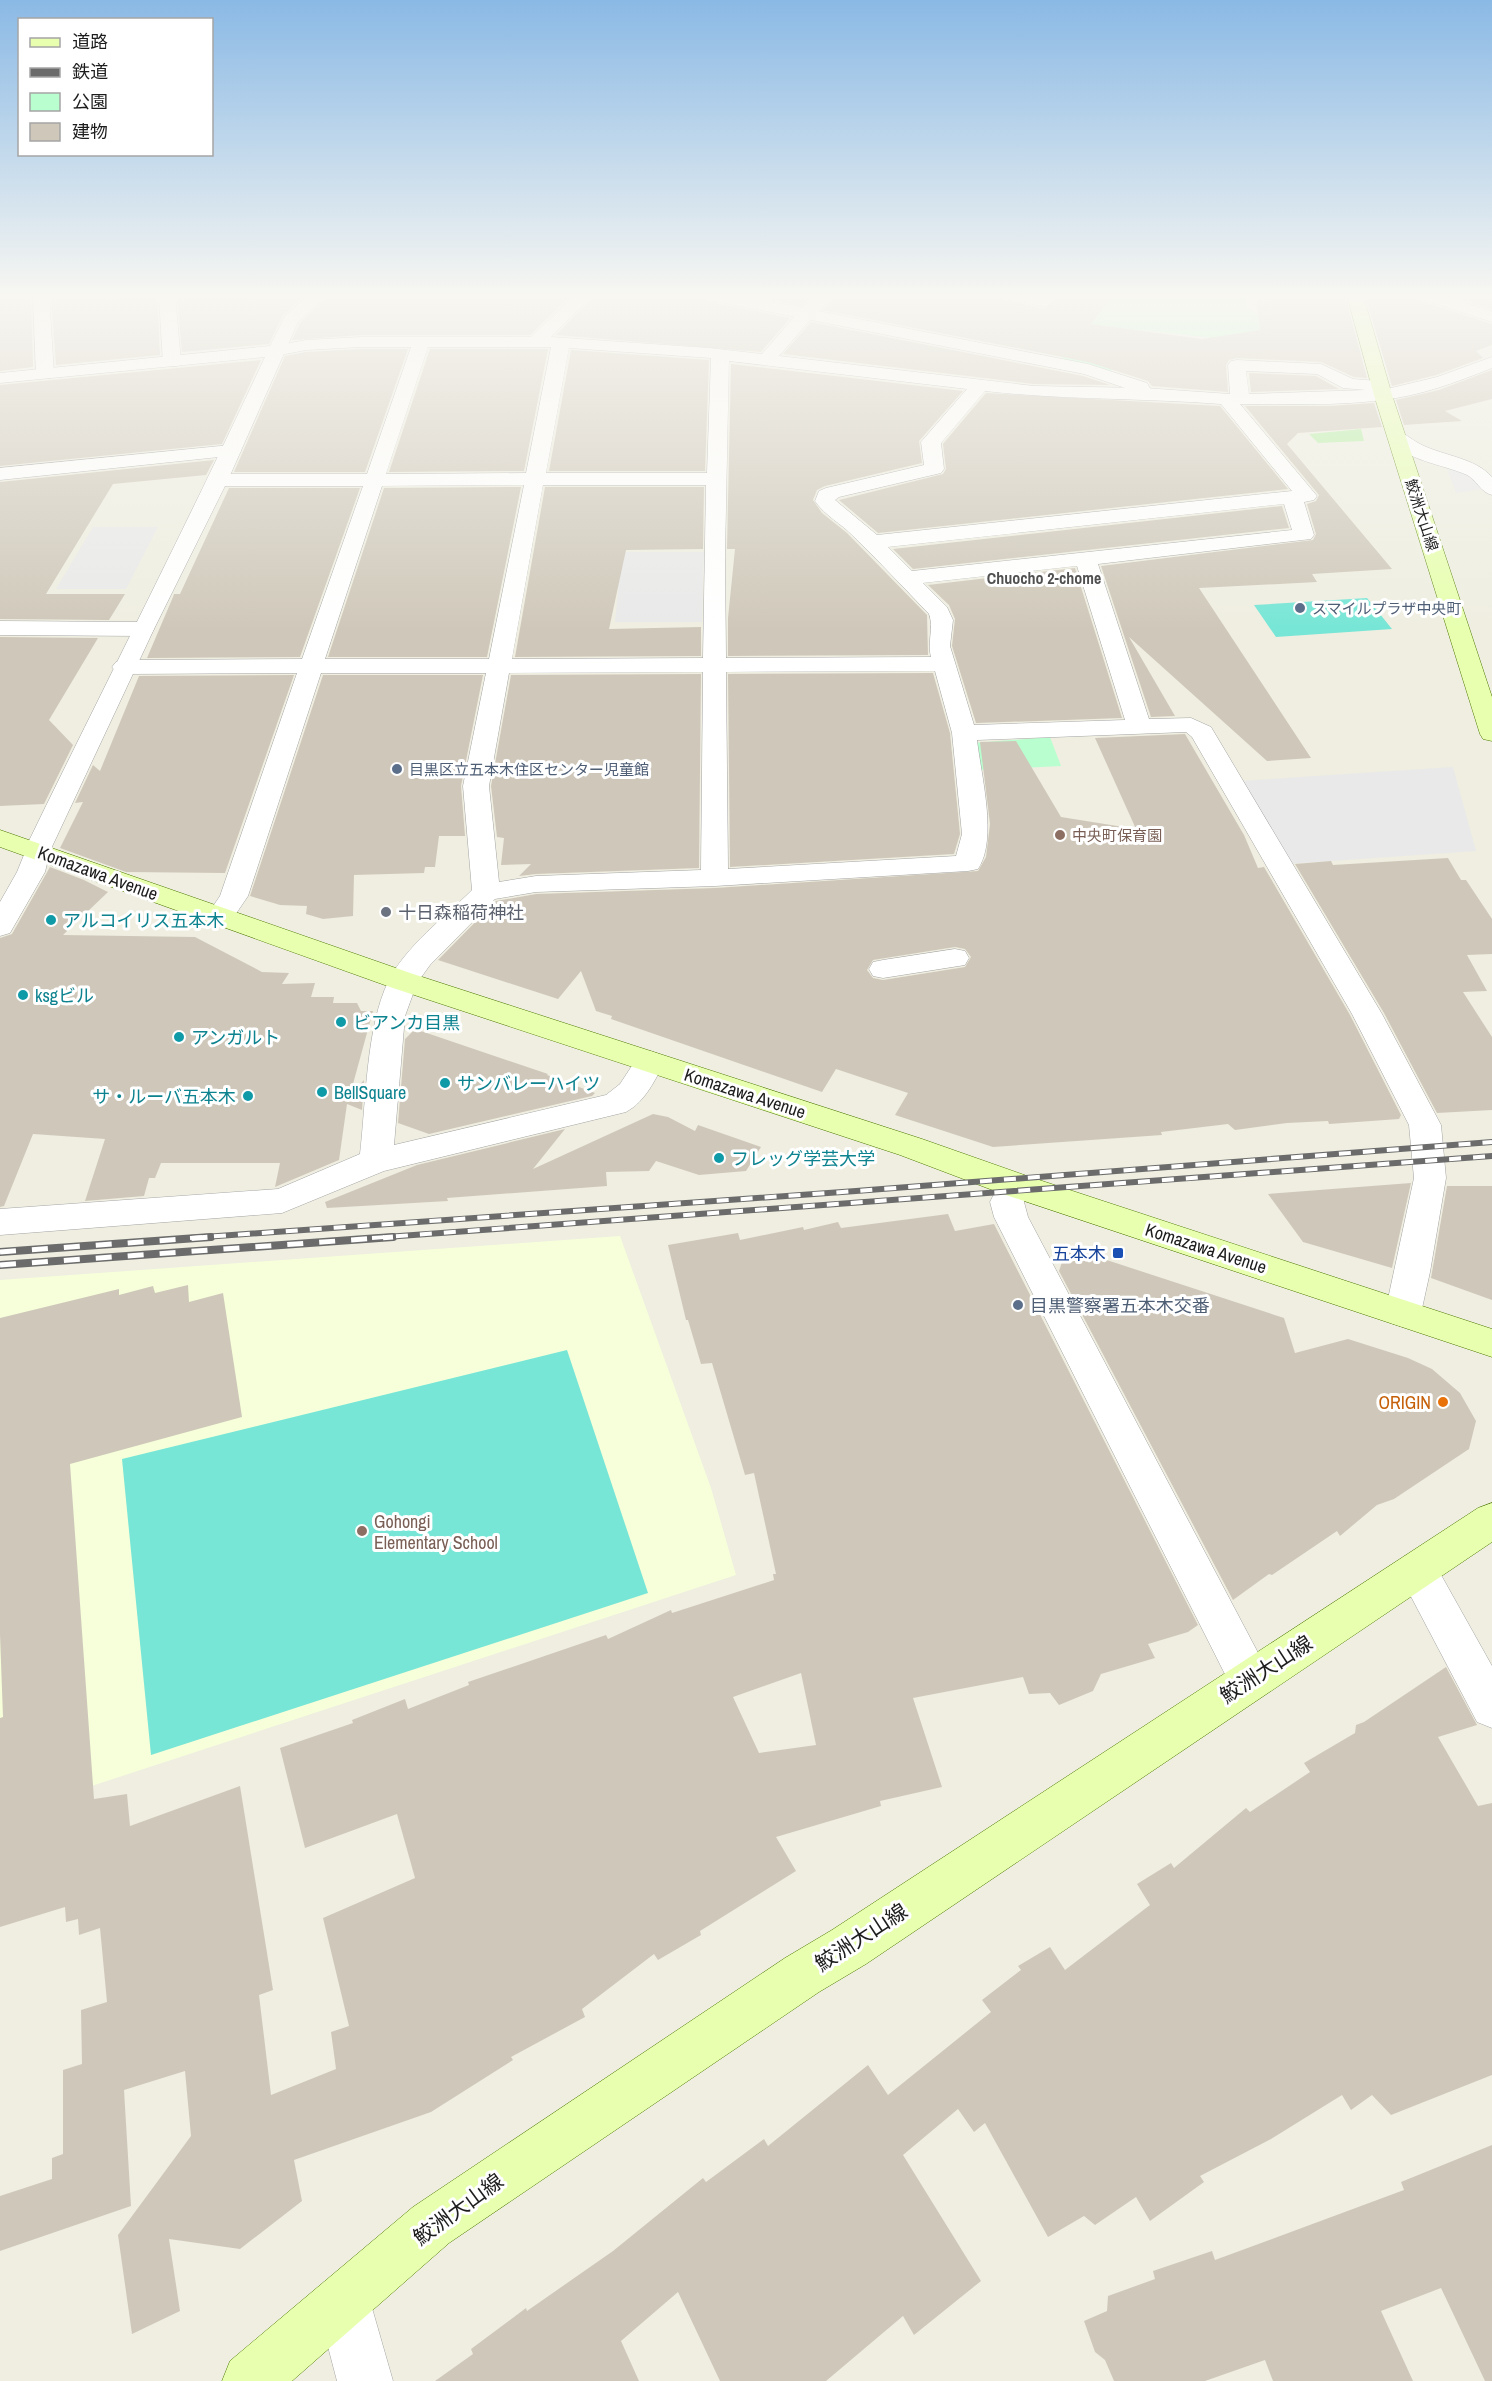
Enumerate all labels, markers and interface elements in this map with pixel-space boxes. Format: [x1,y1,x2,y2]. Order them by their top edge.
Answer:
legend [18,18,213,156]
text: 道路 [72,29,108,54]
text: 鉄道 [72,59,108,84]
text: 公園 [72,89,108,114]
text: 建物 [72,119,108,144]
street label: 鮫洲大山線 [1400,476,1444,554]
district label: Chuocho 2-chome [987,567,1101,589]
place label: スマイルプラザ中央町 [1312,598,1462,619]
marker: スマイルプラザ中央町 [1293,601,1307,615]
place label: 目黒区立五本木住区センター児童館 [409,759,649,780]
marker: 目黒区立五本木住区センター児童館 [390,762,404,776]
place label: 中央町保育園 [1072,825,1162,846]
marker: 中央町保育園 [1053,828,1067,842]
street label: Komazawa Avenue [34,840,162,906]
place label: 十日森稲荷神社 [398,900,524,925]
marker: 十日森稲荷神社 [379,905,393,919]
place label: アルコイリス五本木 [63,908,224,933]
marker: アルコイリス五本木 [44,913,58,927]
place label: ksgビル [35,983,94,1008]
marker: ksgビル [16,988,30,1002]
place label: ビアンカ目黒 [353,1010,460,1035]
marker: ビアンカ目黒 [334,1015,348,1029]
place label: アンガルト [191,1025,280,1050]
marker: アンガルト [172,1030,186,1044]
street label: Komazawa Avenue [681,1062,809,1124]
place label: サンバレーハイツ [457,1071,600,1096]
marker: サンバレーハイツ [438,1076,452,1090]
place label: BellSquare [334,1080,406,1105]
place label: サ・ルーバ五本木 [92,1084,236,1109]
marker: BellSquare [315,1085,329,1099]
marker: サ・ルーバ五本木 [241,1089,255,1103]
place label: フレッグ学芸大学 [731,1146,875,1171]
marker: フレッグ学芸大学 [712,1151,726,1165]
street label: Komazawa Avenue [1142,1217,1270,1279]
place label: 五本木 [1052,1241,1106,1266]
marker: 五本木 [1111,1246,1125,1260]
place label: 目黒警察署五本木交番 [1030,1293,1210,1318]
marker: 目黒警察署五本木交番 [1011,1298,1025,1312]
place label: ORIGIN [1379,1390,1431,1415]
marker: ORIGIN [1436,1395,1450,1409]
place label: Gohongi Elementary School [374,1509,498,1555]
marker: Gohongi Elementary School [355,1524,369,1538]
street label: 鮫洲大山線 [1214,1628,1318,1710]
street label: 鮫洲大山線 [809,1896,913,1978]
street label: 鮫洲大山線 [407,2166,509,2252]

